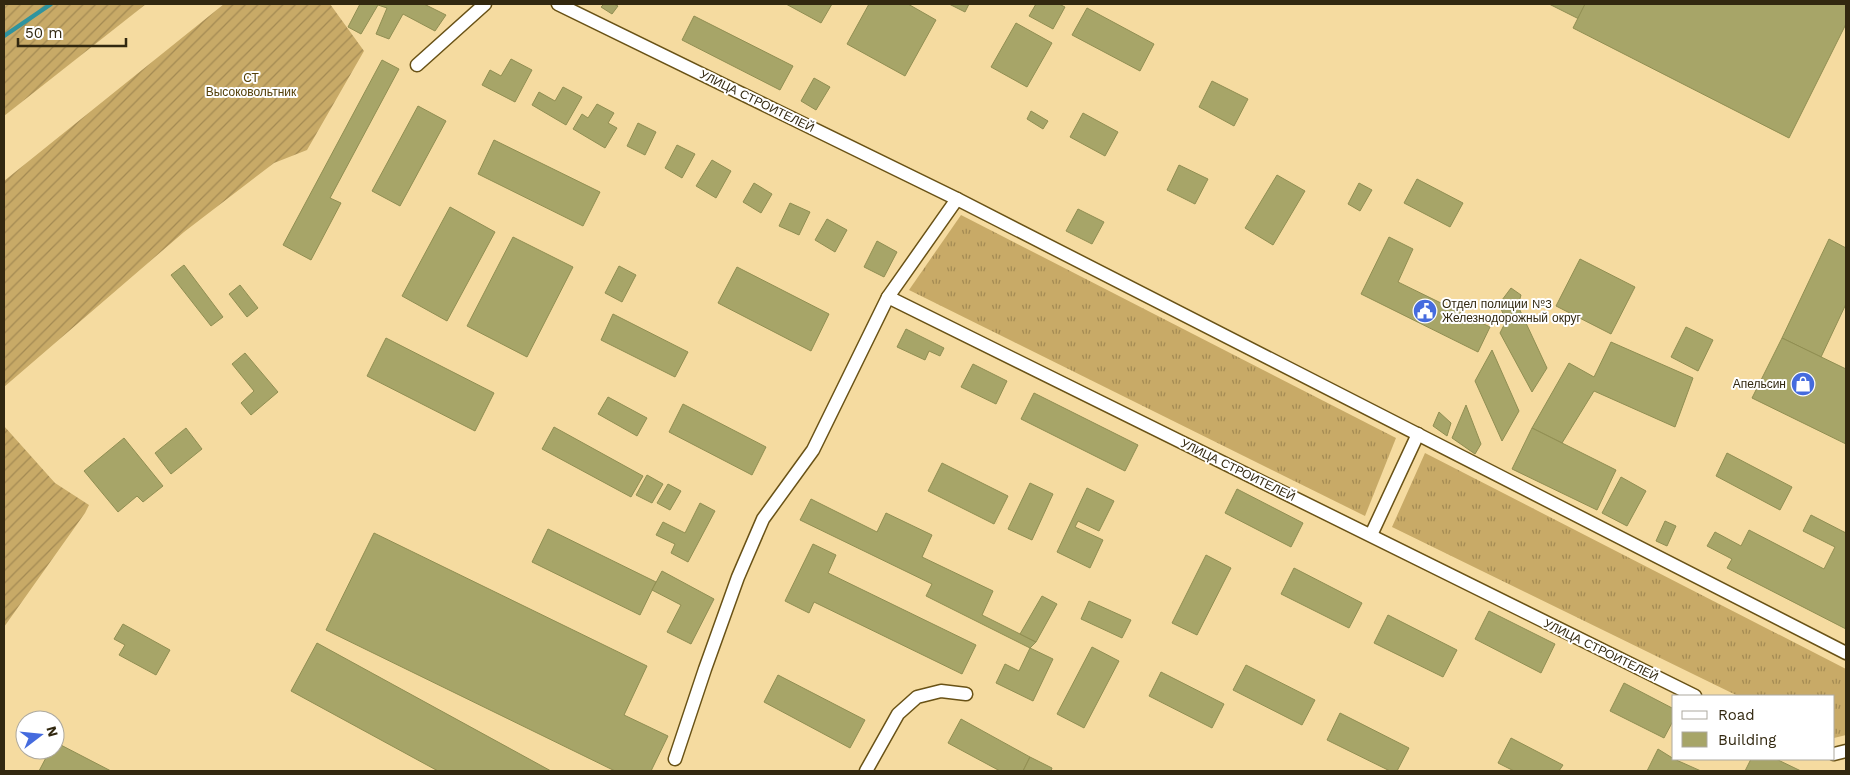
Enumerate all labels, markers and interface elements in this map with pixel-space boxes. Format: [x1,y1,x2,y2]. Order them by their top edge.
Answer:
scale bar [18,15,125,47]
text: 50 m [25,24,62,42]
street label: УЛИЦА СТРОИТЕЛЕЙ [697,66,817,135]
park label: СТ Высоковольтник [206,71,297,99]
place label: Отдел полиции №3 Железнодорожный округ [1442,297,1582,325]
public building icon: Отдел полиции №3 Железнодорожный округ [1412,298,1438,324]
shop icon: Апельсин [1790,371,1816,397]
place label: Апельсин [1733,377,1786,391]
street label: УЛИЦА СТРОИТЕЛЕЙ [1178,435,1298,504]
street label: УЛИЦА СТРОИТЕЛЕЙ [1541,615,1661,684]
legend [1672,695,1835,760]
text: Road [1718,706,1755,724]
north arrow [15,710,65,760]
text: N [43,724,62,739]
text: Building [1718,731,1776,749]

